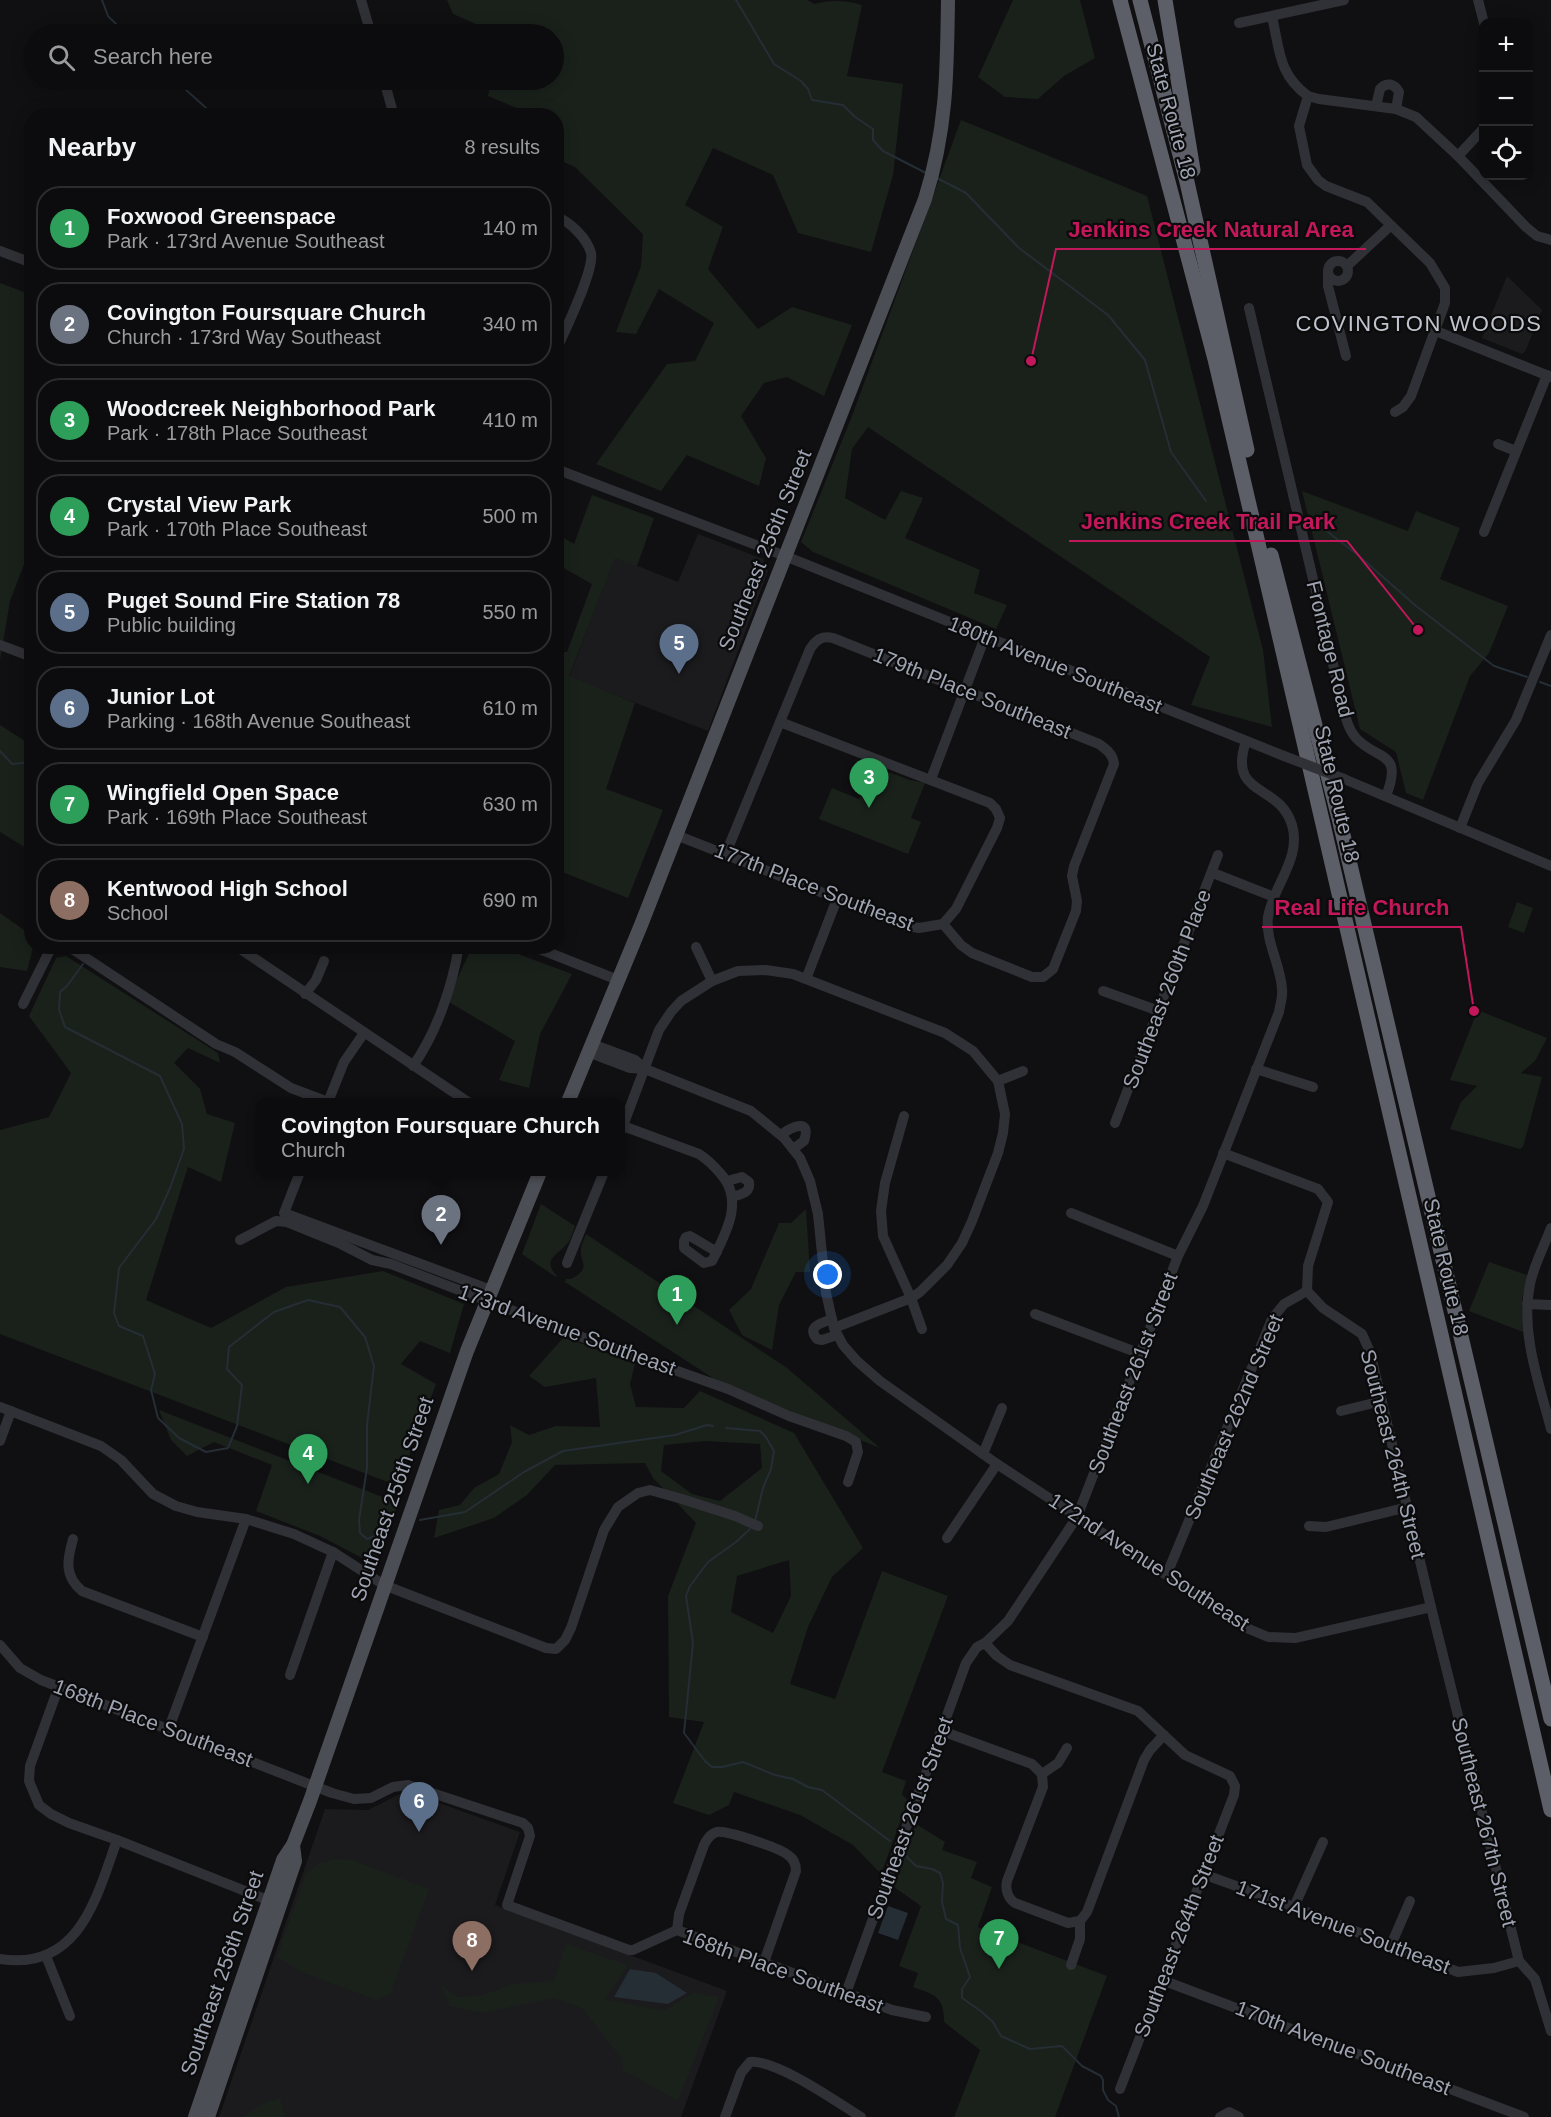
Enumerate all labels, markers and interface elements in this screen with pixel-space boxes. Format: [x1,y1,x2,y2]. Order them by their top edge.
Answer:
map controls [1479,18,1533,180]
button: + [1479,18,1533,72]
search box [24,24,564,90]
street label: State Route 18 [1142,40,1201,182]
icon: search [45,41,78,74]
text: Search here [93,44,213,69]
button: − [1479,72,1533,126]
button: locate [1479,126,1533,180]
text: Nearby [48,132,136,162]
text: 8 results [464,136,540,158]
text: Foxwood Greenspace [107,204,336,229]
callout: Jenkins Creek Natural Area [1056,209,1366,249]
text: 1 [64,217,75,239]
text: 140 m [482,217,538,239]
text: Jenkins Creek Natural Area [1068,217,1354,242]
text: Park · 173rd Avenue Southeast [107,230,385,252]
text: Covington Foursquare Church [107,300,426,325]
district label: COVINGTON WOODS [1296,311,1543,336]
text: 2 [64,313,75,335]
text: 340 m [482,313,538,335]
text: Church · 173rd Way Southeast [107,326,381,348]
text: Woodcreek Neighborhood Park [107,396,435,421]
text: 3 [64,409,75,431]
text: 410 m [482,409,538,431]
text: Park · 178th Place Southeast [107,422,367,444]
street label: Southeast 256th Street [714,446,815,654]
text: Crystal View Park [107,492,291,517]
callout: Jenkins Creek Trail Park [1069,501,1347,541]
text: 4 [64,505,75,527]
text: 500 m [482,505,538,527]
text: Jenkins Creek Trail Park [1081,509,1336,534]
text: Park · 170th Place Southeast [107,518,367,540]
street label: Frontage Road [1302,578,1359,720]
text: Puget Sound Fire Station 78 [107,588,400,613]
text: 5 [64,601,75,623]
text: 550 m [482,601,538,623]
street label: 180th Avenue Southeast [945,611,1166,718]
text: Public building [107,614,236,636]
pin: 5 [660,624,698,674]
street label: 179th Place Southeast [870,642,1075,743]
text: Junior Lot [107,684,215,709]
text: 6 [64,697,75,719]
text: 610 m [482,697,538,719]
text: Parking · 168th Avenue Southeast [107,710,410,732]
street label: State Route 18 [1311,723,1364,865]
pin: 3 [850,758,888,808]
text: Wingfield Open Space [107,780,339,805]
text: 7 [64,793,75,815]
text: 630 m [482,793,538,815]
text: Park · 169th Place Southeast [107,806,367,828]
street label: 177th Place Southeast [711,838,917,935]
text: Kentwood High School [107,876,348,901]
street label: Southeast 260th Place [1118,886,1215,1092]
callout: Real Life Church [1262,887,1461,927]
text: 8 [64,889,75,911]
text: 690 m [482,889,538,911]
text: Real Life Church [1275,895,1449,920]
text: School [107,902,168,924]
popup [256,1098,625,1176]
text: Covington Foursquare Church [281,1113,600,1138]
text: Church [281,1139,345,1161]
pin: 2 [422,1196,460,1245]
street label: State Route 18 [1420,1196,1473,1338]
your location [813,1260,842,1289]
street label: Southeast 261st Street [1084,1269,1182,1477]
pin: 1 [658,1276,696,1325]
street label: 173rd Avenue Southeast [454,1279,680,1381]
street label: Southeast 262nd Street [1180,1311,1287,1523]
street label: Southeast 264th Street [1356,1347,1431,1561]
street label: Southeast 256th Street [346,1393,437,1604]
pin: 4 [288,1434,328,1484]
street label: 172nd Avenue Southeast [1045,1488,1254,1635]
street label: 168th Place Southeast [50,1674,256,1771]
street label: Southeast 261st Street [862,1713,957,1922]
street label: Southeast 267th Street [1447,1715,1522,1929]
pin: 6 [400,1782,438,1832]
street label: Southeast 264th Street [1129,1831,1228,2040]
street label: Southeast 256th Street [176,1867,267,2078]
street label: 171st Avenue Southeast [1233,1875,1454,1978]
pin: 7 [980,1920,1018,1969]
pin: 8 [452,1922,492,1971]
street label: 168th Place Southeast [680,1924,887,2018]
street label: 170th Avenue Southeast [1232,1996,1454,2099]

